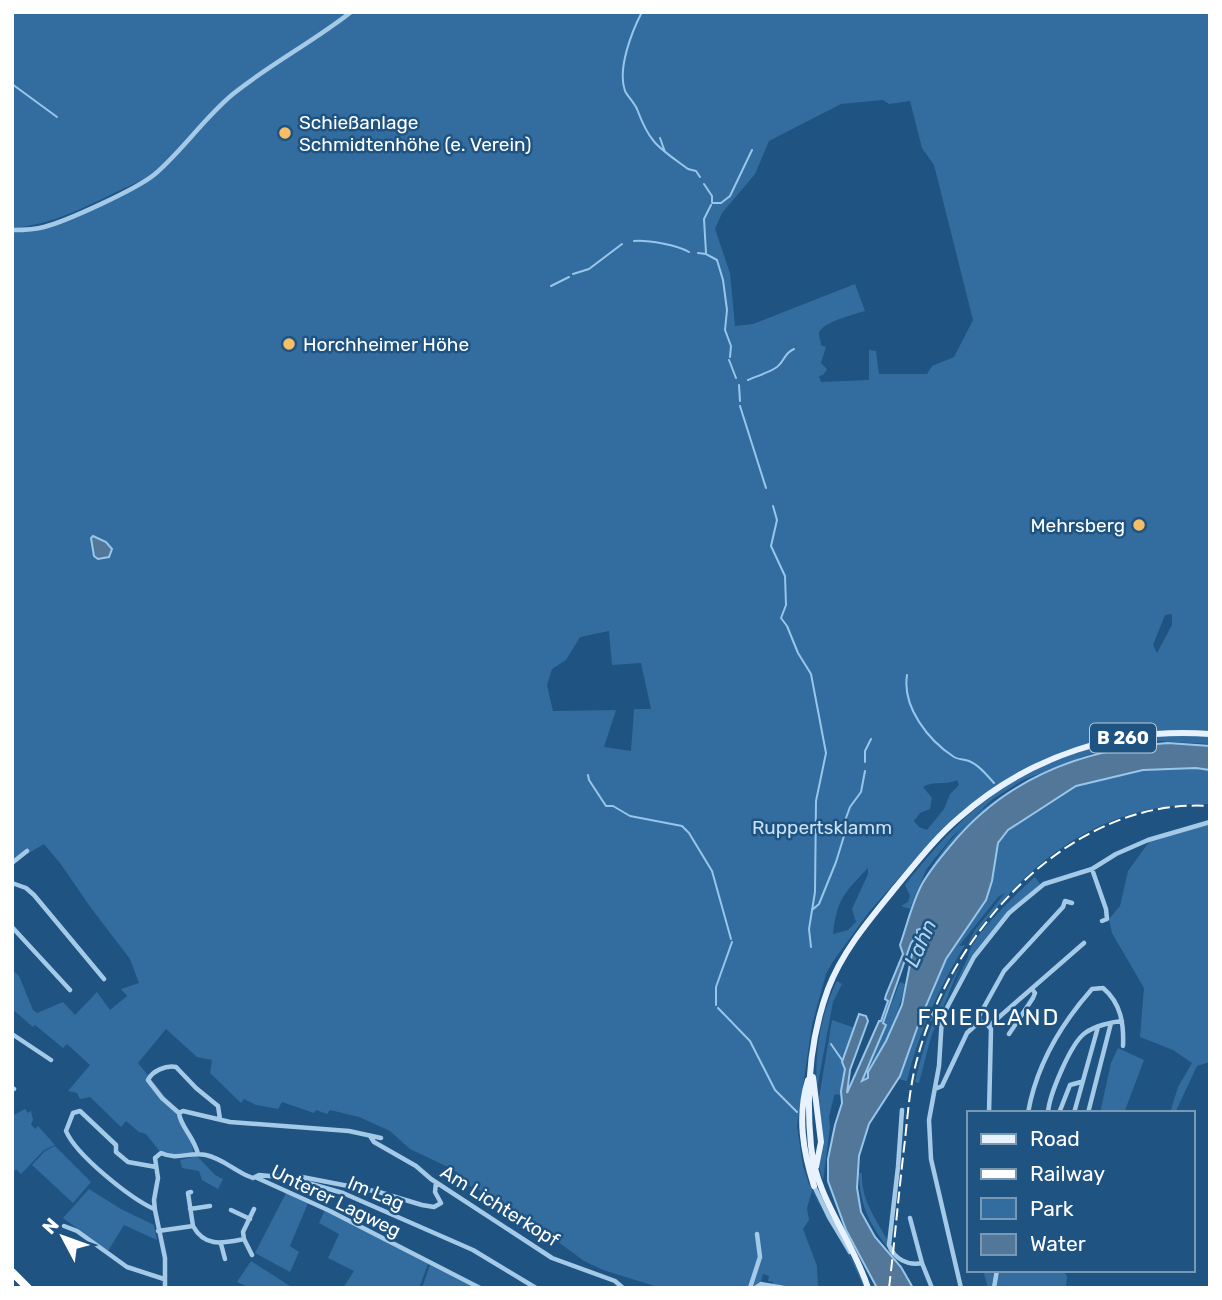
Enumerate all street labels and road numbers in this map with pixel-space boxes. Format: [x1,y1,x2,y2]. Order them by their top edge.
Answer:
road number: B 260 [1090,724,1156,752]
street label: Unterer Lagweg [267,1160,405,1242]
street label: Am Lichterkopf [436,1160,564,1252]
street label: Im Lag [344,1171,408,1215]

